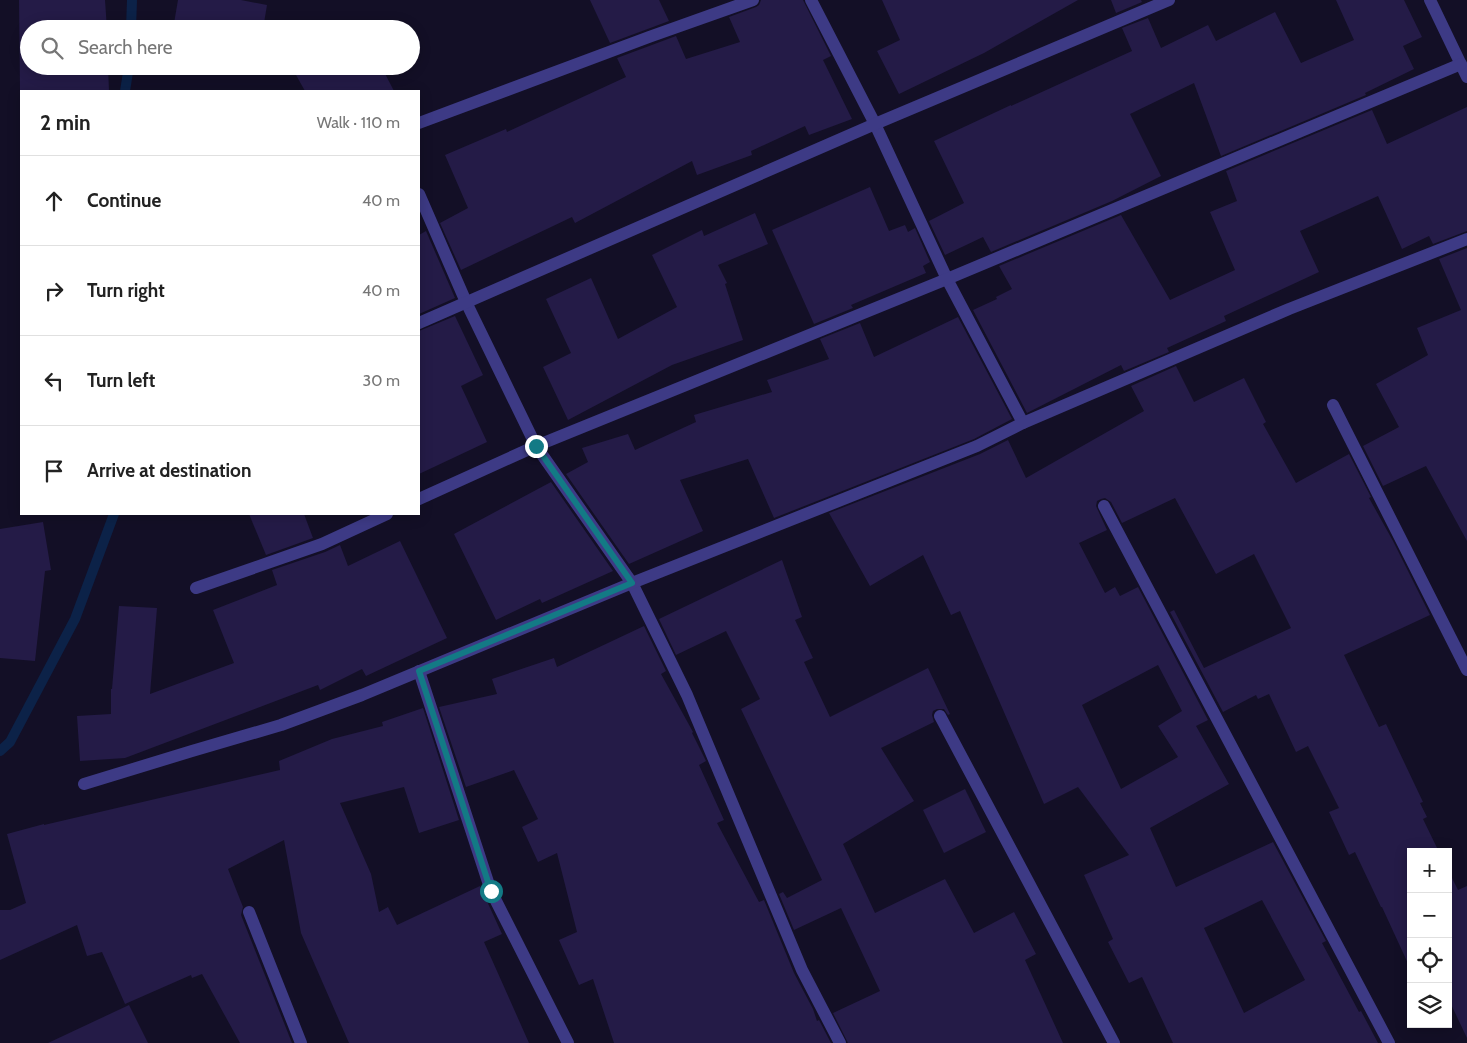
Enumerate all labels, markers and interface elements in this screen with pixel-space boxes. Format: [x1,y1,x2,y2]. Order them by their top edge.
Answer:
search box [20,20,420,75]
icon: search [38,34,66,62]
text: Search here [78,36,172,59]
text: 2 min [40,110,91,135]
text: Walk · 110 m [317,113,400,132]
icon: ahead [40,187,68,215]
text: Continue [87,189,161,212]
text: 40 m [362,191,400,210]
icon: right [40,277,68,305]
text: Turn right [87,279,165,302]
text: 40 m [362,281,400,300]
icon: left [40,367,68,395]
text: Turn left [87,369,155,392]
text: 30 m [363,371,400,390]
route end [525,435,548,458]
icon: arrive [40,457,68,485]
text: Arrive at destination [87,459,251,482]
map controls [1407,848,1452,1028]
button: + [1407,848,1452,893]
route start [480,880,503,903]
button: − [1407,893,1452,938]
button: locate [1407,938,1452,983]
button: layers [1407,983,1452,1028]

